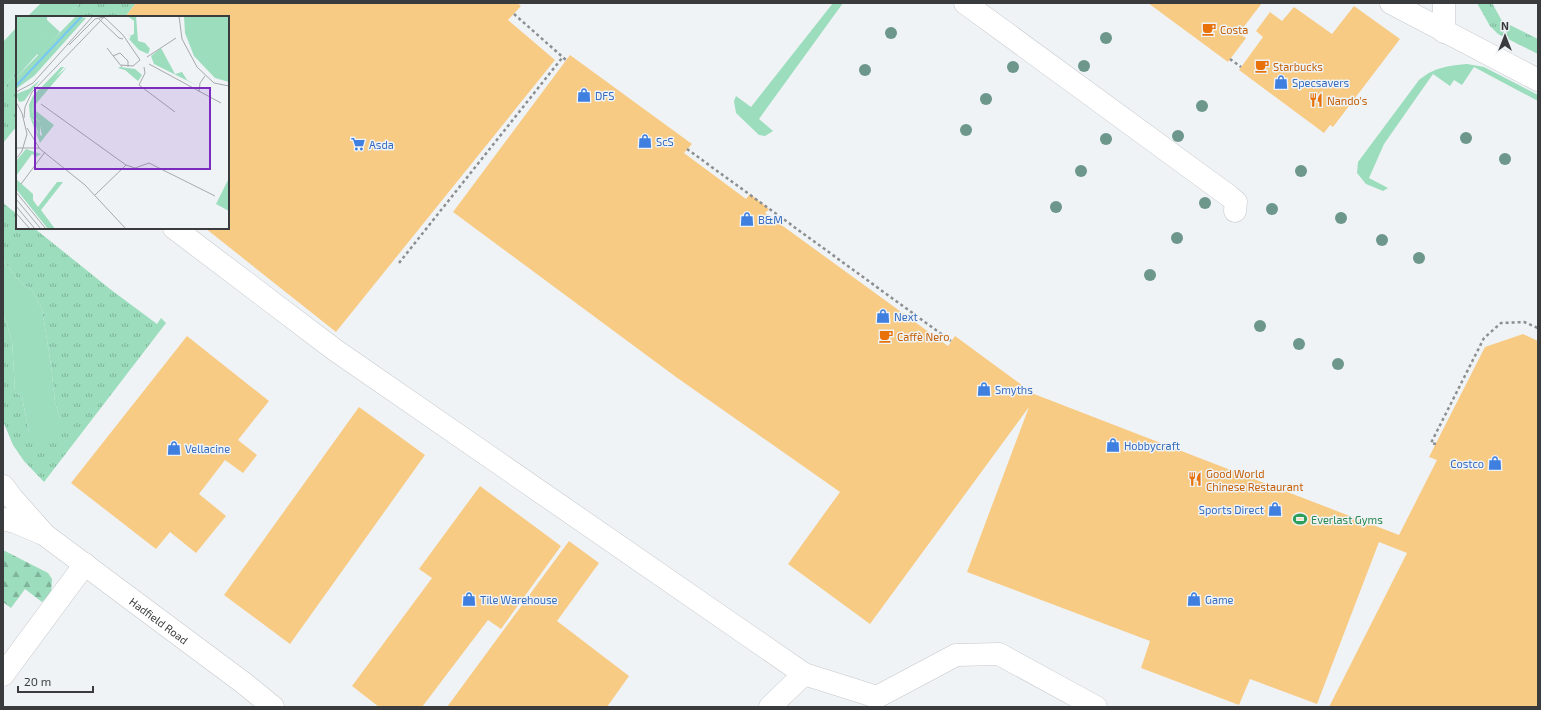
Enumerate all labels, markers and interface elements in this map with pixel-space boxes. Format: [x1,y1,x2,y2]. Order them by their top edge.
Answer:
inset map [16,16,229,229]
north arrow [1485,16,1525,56]
text: N [1501,19,1509,32]
cafe icon: Costa [1201,21,1217,37]
place label: Costa [1220,23,1248,36]
cafe icon: Starbucks [1254,58,1270,74]
place label: Starbucks [1273,60,1323,73]
shop icon: Specsavers [1273,74,1289,90]
place label: Specsavers [1292,76,1350,89]
shop icon: DFS [576,87,592,103]
place label: DFS [595,89,614,102]
restaurant icon: Nando's [1308,92,1324,108]
place label: Nando's [1327,94,1368,107]
shop icon: ScS [637,133,653,149]
place label: ScS [656,135,674,148]
supermarket icon: Asda [350,136,366,152]
place label: Asda [369,138,394,151]
shop icon: B&M [739,211,755,227]
place label: B&M [758,213,783,226]
shop icon: Next [875,308,891,324]
place label: Next [894,310,918,323]
cafe icon: Caffè Nero [878,328,894,344]
place label: Caffè Nero [897,330,950,343]
shop icon: Smyths [976,381,992,397]
place label: Smyths [995,383,1033,396]
shop icon: Hobbycraft [1105,437,1121,453]
place label: Hobbycraft [1124,439,1180,452]
shop icon: Vellacine [166,440,182,456]
place label: Vellacine [185,442,230,455]
shop icon: Costco [1487,455,1503,471]
place label: Costco [1450,457,1484,470]
place label: Good World Chinese Restaurant [1206,467,1303,493]
restaurant icon: Good World Chinese Restaurant [1187,471,1203,487]
shop icon: Sports Direct [1267,501,1283,517]
place label: Sports Direct [1199,503,1264,516]
sports icon: Everlast Gyms [1292,511,1308,527]
place label: Everlast Gyms [1311,513,1383,526]
shop icon: Tile Warehouse [461,591,477,607]
shop icon: Game [1186,591,1202,607]
place label: Tile Warehouse [480,593,558,606]
place label: Game [1205,593,1234,606]
street label: Hadfield Road [127,594,191,646]
scale bar [18,668,93,694]
text: 20 m [24,674,51,688]

